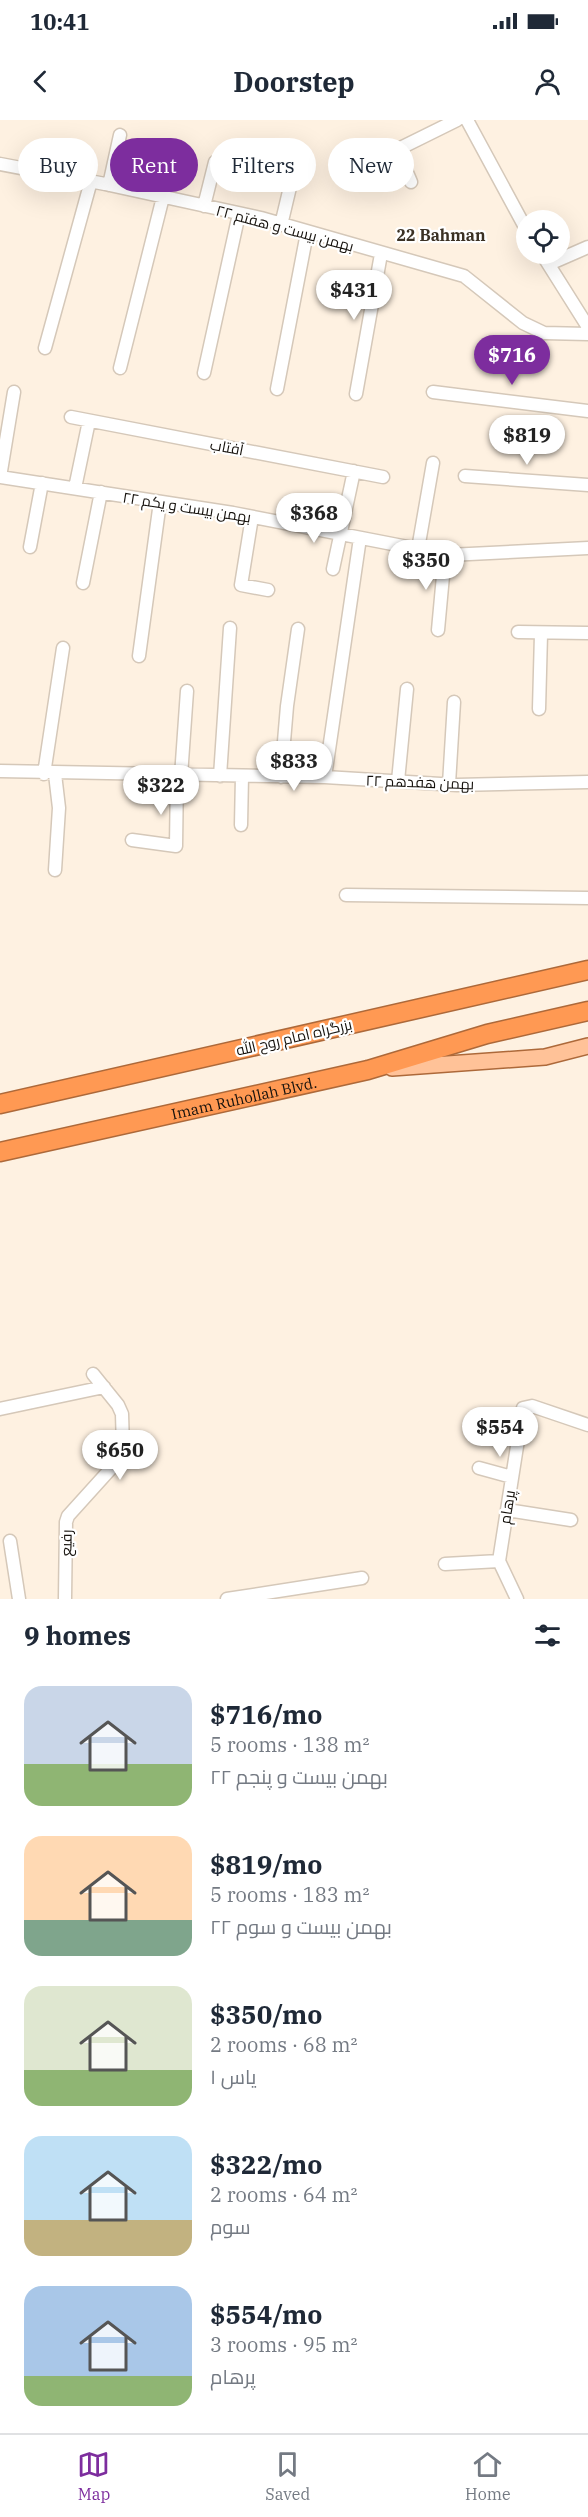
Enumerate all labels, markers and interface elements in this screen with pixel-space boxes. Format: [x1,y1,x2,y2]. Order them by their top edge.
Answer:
text: 10:41 [30,7,89,36]
text: Doorstep [233,64,355,99]
icon: back [24,65,57,98]
icon: person [531,65,564,98]
chip: Buy [18,138,98,192]
chip: Rent [110,138,198,192]
chip: Filters [210,138,316,192]
chip: New [328,138,414,192]
street label: ۲۲ بهمن بیست و هفتم [214,200,356,256]
map controls [516,210,570,264]
button: locate [516,210,570,264]
district label: 22 Bahman [397,225,486,245]
pin: $431 [318,270,390,321]
text: $431 [330,276,378,303]
pin: $716 [476,335,548,386]
text: $716 [488,341,536,368]
pin: $819 [491,415,563,466]
text: $819 [503,421,551,448]
street label: آفتاب [209,434,245,460]
street label: ۲۲ بهمن بیست و یکم [121,487,253,528]
pin: $368 [278,493,350,544]
text: $368 [290,499,338,526]
pin: $350 [390,540,462,591]
text: $350 [402,546,450,573]
pin: $833 [258,741,330,792]
text: $833 [270,747,318,774]
pin: $322 [125,765,197,816]
text: $322 [137,771,185,798]
street label: ۲۲ بهمن هفدهم [365,771,475,794]
street label: بزرگراه امام روح الله [234,1014,354,1062]
street label: Imam Ruhollah Blvd. [169,1072,319,1123]
pin: $554 [464,1407,536,1458]
text: $554 [476,1413,524,1440]
pin: $650 [84,1430,156,1481]
text: $650 [96,1436,144,1463]
street label: پرهام [495,1489,520,1526]
street label: رفیع [56,1529,78,1557]
text: 9 homes [24,1618,131,1652]
icon: filters [531,1619,564,1652]
text: $716/mo [210,1697,322,1731]
icon: home [72,1710,144,1782]
text: 5 rooms · 138 m² [210,1731,369,1758]
text: ۲۲ بهمن بیست و پنجم [210,1763,388,1790]
text: $819/mo [210,1847,322,1881]
icon: home [72,1860,144,1932]
text: 5 rooms · 183 m² [210,1881,369,1908]
text: ۲۲ بهمن بیست و سوم [210,1913,392,1940]
text: $350/mo [210,1997,322,2031]
icon: home [72,2010,144,2082]
text: 2 rooms · 68 m² [210,2031,357,2058]
text: یاس ۱ [210,2063,256,2090]
text: $322/mo [210,2147,322,2181]
icon: home [72,2160,144,2232]
text: 2 rooms · 64 m² [210,2181,357,2208]
text: سوم [210,2213,251,2240]
text: $554/mo [210,2297,322,2331]
icon: home [72,2310,144,2382]
text: 3 rooms · 95 m² [210,2331,357,2358]
text: پرهام [210,2363,256,2390]
tab: Map [77,2448,110,2504]
tab: Saved [265,2448,310,2504]
tab: Home [465,2448,511,2504]

